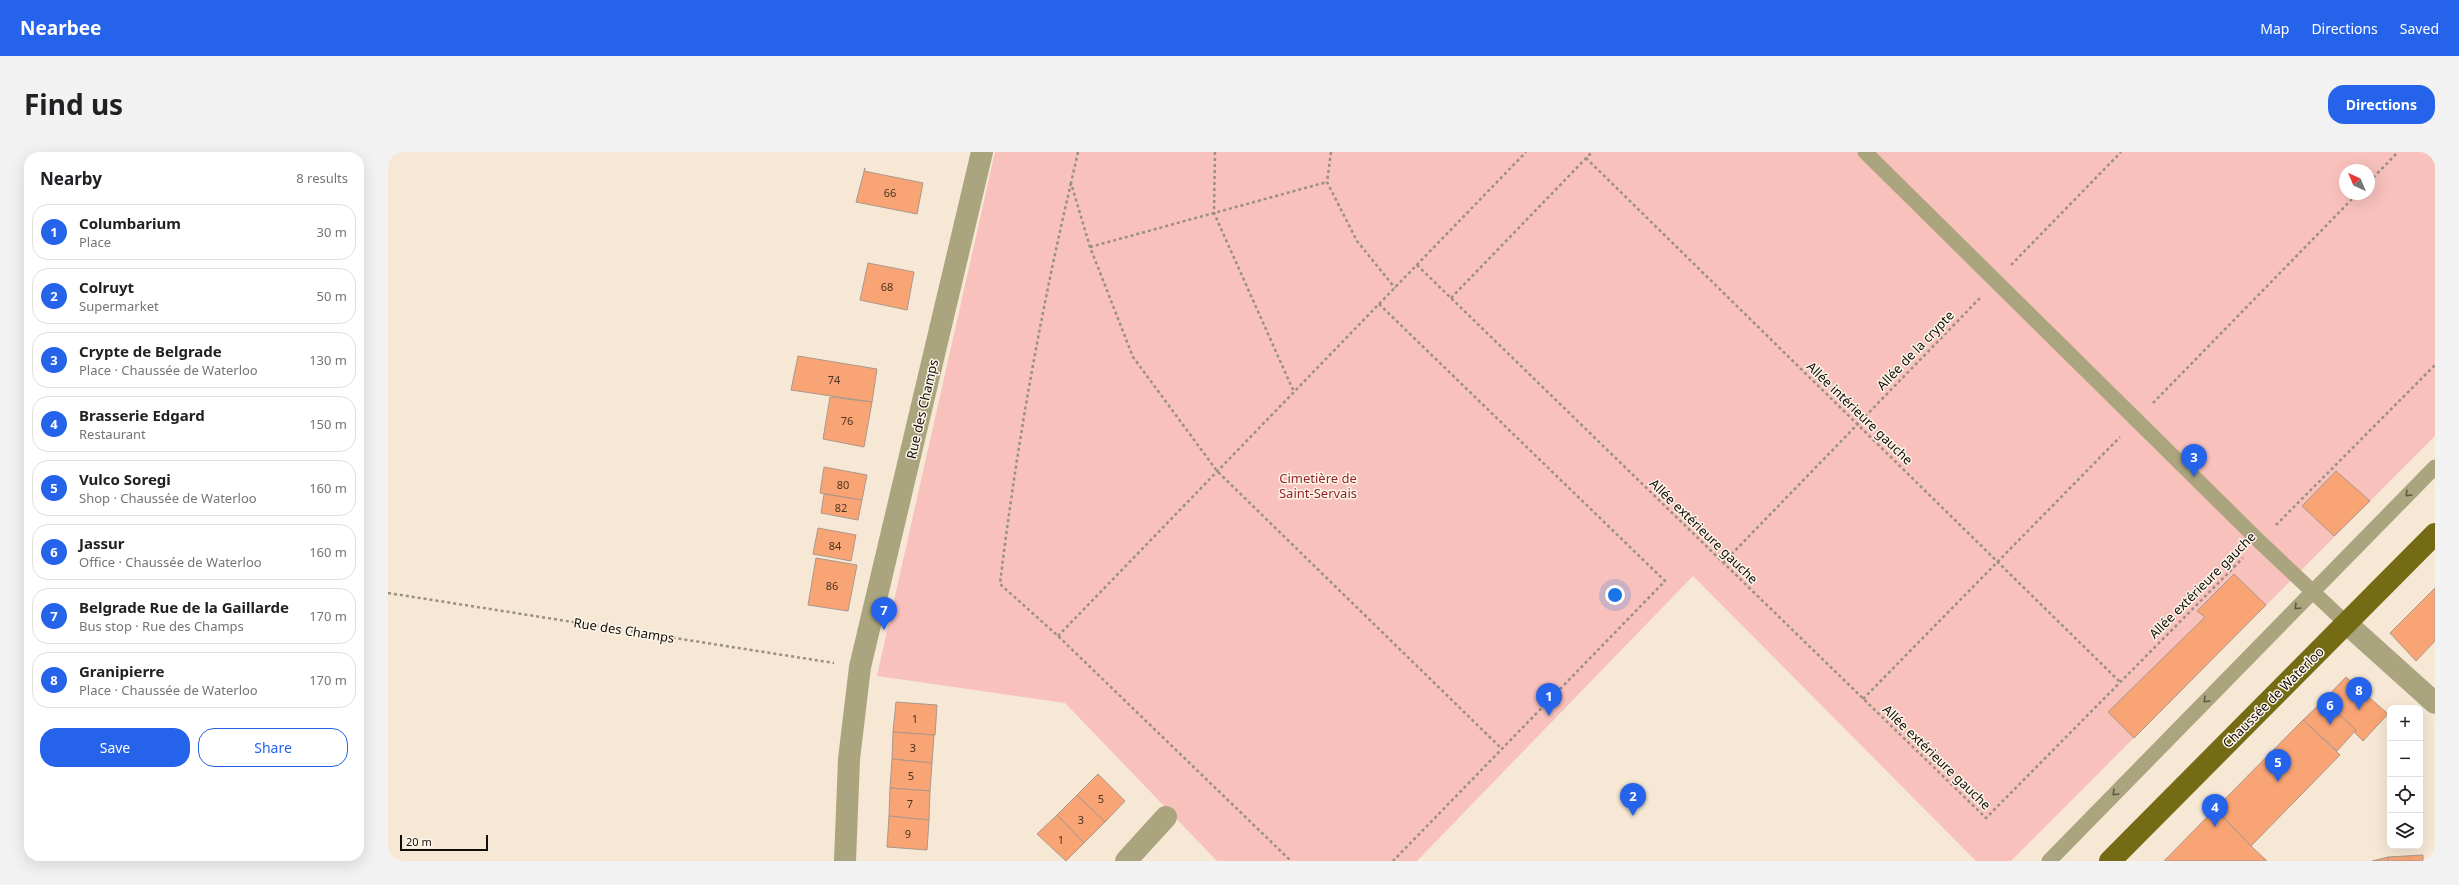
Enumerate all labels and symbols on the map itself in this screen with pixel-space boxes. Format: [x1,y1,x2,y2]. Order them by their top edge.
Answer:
north arrow [2339,164,2375,200]
house number: 66 [884,185,896,200]
house number: 68 [881,279,893,294]
street label: Allée de la crypte [1872,306,1958,394]
street label: Rue des Champs [902,357,942,461]
street label: Allée intérieure gauche [1803,357,1917,469]
house number: 74 [828,372,841,387]
house number: 76 [841,413,853,428]
pin: 3 [2181,444,2207,477]
park label: Cimetière de Saint-Servais [1279,469,1357,502]
street label: Allée extérieure gauche [1646,475,1762,587]
house number: 80 [837,477,849,492]
one-way arrow [2405,489,2413,497]
house number: 82 [835,500,847,515]
street label: Allée extérieure gauche [2145,528,2259,642]
house number: 84 [829,538,842,553]
house number: 86 [826,578,838,593]
your location [1605,585,1625,605]
pin: 7 [871,597,897,630]
one-way arrow [2294,602,2302,610]
street label: Rue des Champs [572,613,676,647]
street label: Chaussée de Waterloo [2218,642,2328,752]
pin: 8 [2346,677,2372,710]
pin: 1 [1536,683,1562,716]
pin: 6 [2317,692,2343,725]
one-way arrow [2203,695,2211,703]
street label: Allée extérieure gauche [1879,701,1995,813]
house number: 1 [912,711,918,726]
house number: 3 [910,740,916,755]
pin: 5 [2265,749,2291,782]
house number: 5 [908,768,914,783]
pin: 2 [1620,783,1646,816]
one-way arrow [2112,788,2120,796]
house number: 5 [1098,791,1104,806]
pin: 4 [2202,794,2228,827]
house number: 7 [907,796,913,811]
house number: 3 [1078,812,1084,827]
house number: 9 [905,826,911,841]
house number: 1 [1058,832,1064,847]
scale bar [400,833,488,852]

